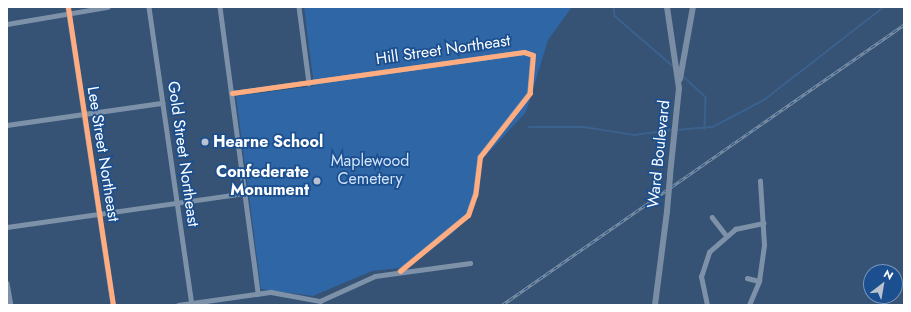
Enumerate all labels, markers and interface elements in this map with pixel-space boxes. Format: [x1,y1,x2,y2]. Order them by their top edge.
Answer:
street label: Hill Street Northeast [374,31,512,69]
street label: Gold Street Northeast [163,80,203,228]
street label: Lee Street Northeast [83,85,123,223]
street label: Ward Boulevard [644,99,674,209]
place label: Hearne School [213,132,323,152]
marker: Hearne School [200,137,210,147]
park label: Maplewood Cemetery [331,151,409,189]
place label: Confederate Monument [216,162,309,200]
marker: Confederate Monument [312,176,322,186]
north arrow [863,264,903,304]
text: N [881,265,897,284]

